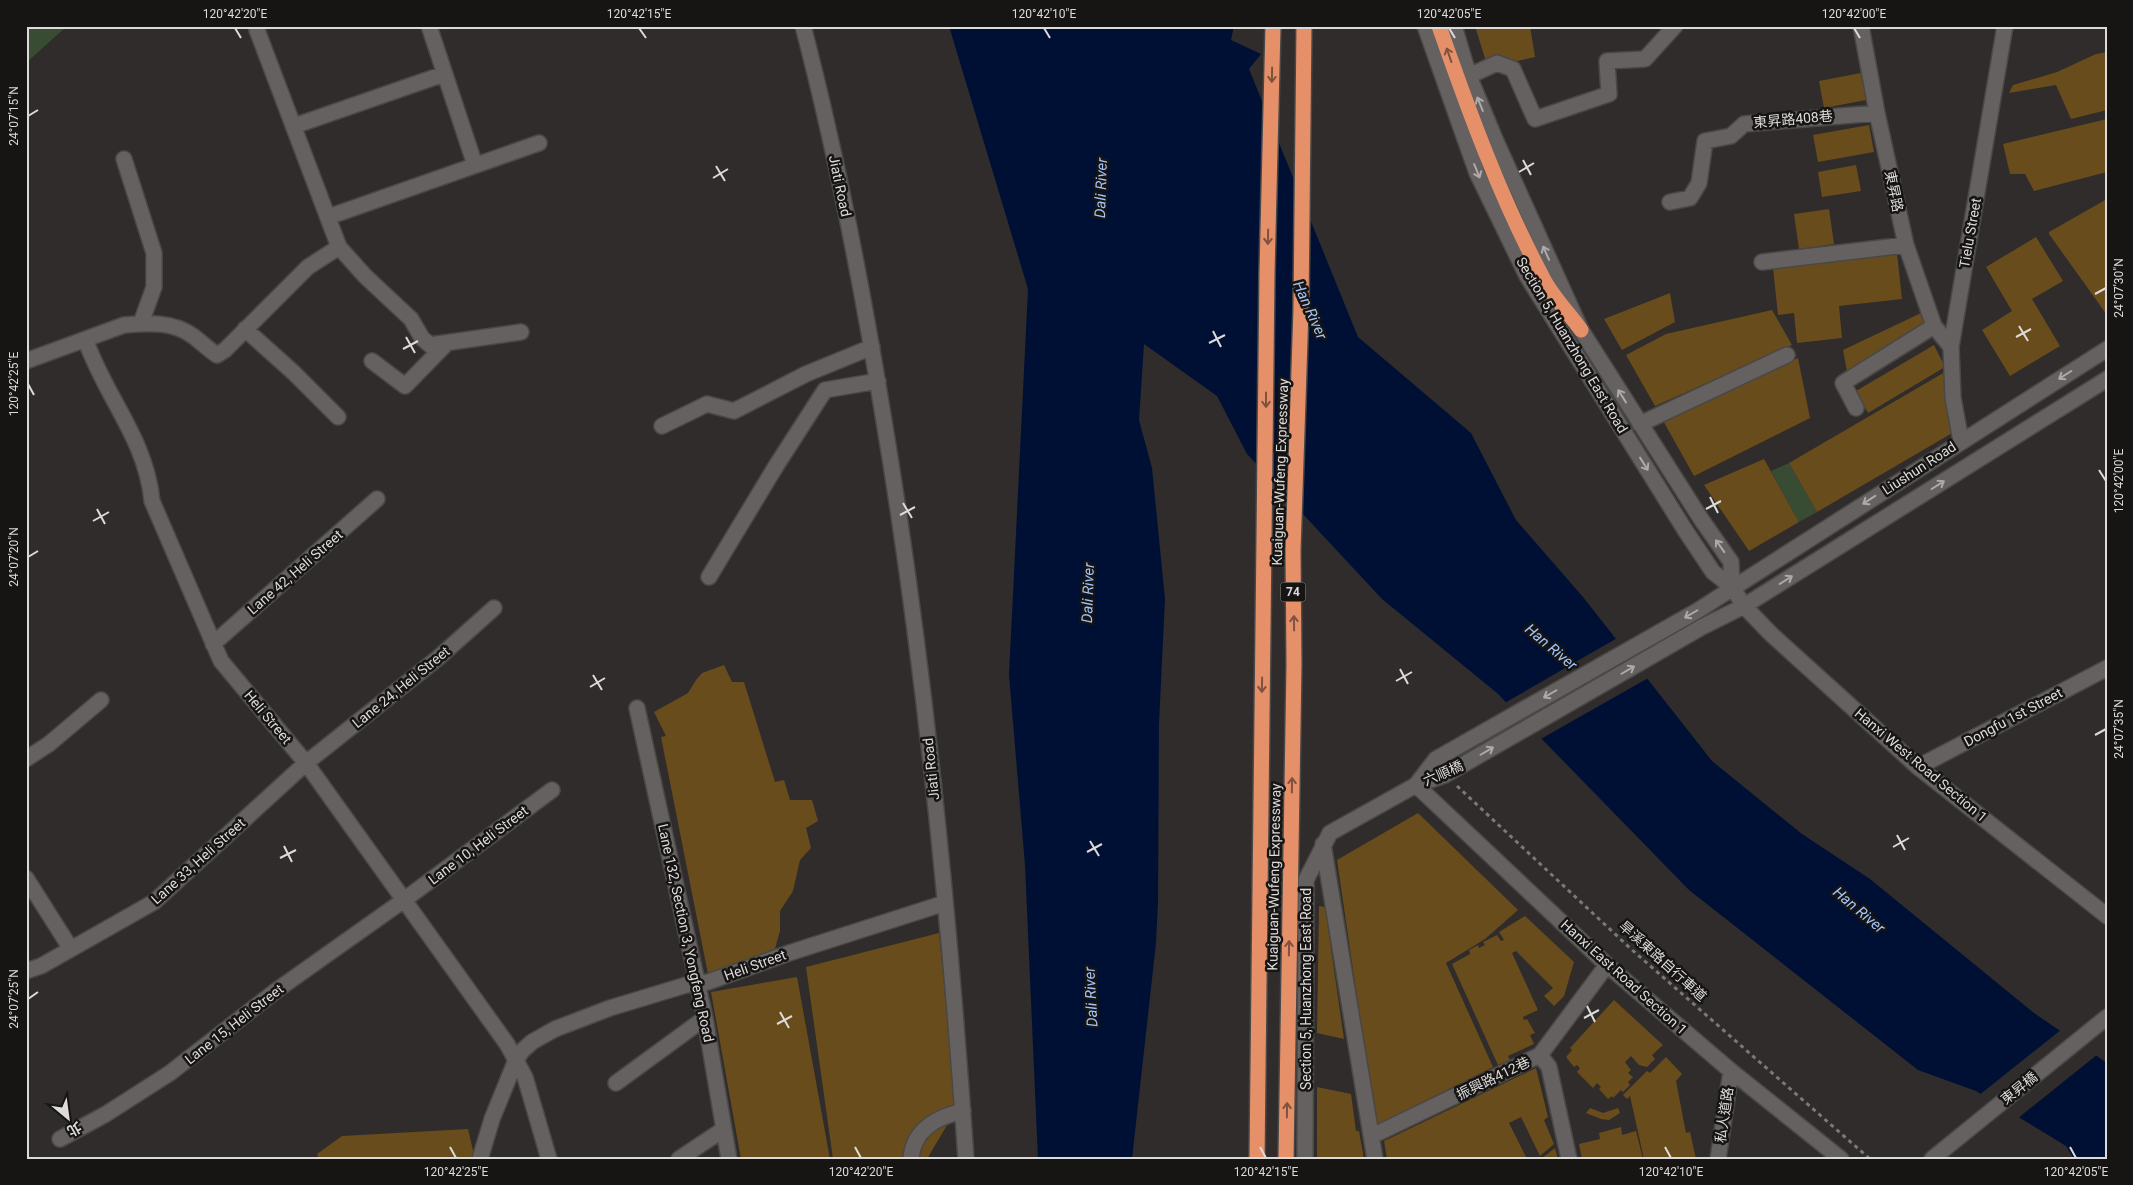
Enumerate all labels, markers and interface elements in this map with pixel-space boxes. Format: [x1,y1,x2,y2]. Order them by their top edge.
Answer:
text: 120°42'20"E [203,7,267,21]
text: 120°42'15"E [607,7,671,21]
text: 120°42'10"E [1012,7,1076,21]
text: 120°42'05"E [1417,7,1481,21]
text: 120°42'00"E [1822,7,1886,21]
one-way arrow [1444,47,1453,63]
one-way arrow [1267,66,1277,83]
text: 24°07'15"N [7,86,21,146]
one-way arrow [1475,97,1484,112]
street label: 東昇路408巷 [1753,108,1833,130]
street label: Jiati Road [826,154,854,218]
water label: Dali River [1091,156,1111,218]
one-way arrow [1473,163,1482,178]
street label: 東昇路 [1882,169,1906,213]
street label: Tielu Street [1956,196,1984,269]
one-way arrow [1263,229,1273,245]
one-way arrow [1540,246,1550,261]
street label: Section 5, Huanzhong East Road [1513,254,1631,436]
text: 24°07'30"N [2112,258,2126,318]
water label: Han River [1289,278,1331,343]
text: 120°42'25"E [7,352,21,416]
one-way arrow [2059,371,2073,381]
street label: Kuaiguan-Wufeng Expressway [1269,378,1291,566]
one-way arrow [1617,389,1627,403]
one-way arrow [1261,392,1271,408]
street label: Liushun Road [1879,438,1959,498]
text: 120°42'00"E [2112,449,2126,513]
one-way arrow [1639,456,1649,470]
one-way arrow [1931,479,1945,489]
one-way arrow [1862,494,1876,505]
street label: Lane 42, Heli Street [244,526,346,618]
text: 24°07'20"N [7,527,21,587]
one-way arrow [1715,540,1725,554]
water label: Dali River [1078,561,1098,623]
one-way arrow [1778,574,1792,584]
road number: 74 [1280,582,1306,602]
one-way arrow [1685,609,1699,619]
one-way arrow [1289,615,1298,631]
water label: Han River [1521,620,1581,675]
street label: Lane 24, Heli Street [349,643,453,731]
one-way arrow [1621,664,1635,674]
one-way arrow [1257,676,1267,693]
street label: Dongfu 1st Street [1961,684,2065,750]
street label: Heli Street [241,687,295,747]
one-way arrow [1543,690,1558,700]
text: 24°07'35"N [2112,699,2126,759]
street label: Hanxi West Road Section 1 [1852,705,1990,825]
street label: Jiati Road [920,737,942,801]
one-way arrow [1480,745,1494,755]
street label: 六順橋 [1421,757,1465,789]
one-way arrow [1287,777,1297,794]
street label: Kuaiguan-Wufeng Expressway [1264,783,1284,971]
street label: Lane 10, Heli Street [425,802,531,888]
street label: Lane 33, Heli Street [148,815,248,907]
street label: Lane 132, Section 3, Yongfeng Road [655,822,717,1044]
water label: Han River [1829,883,1889,938]
street label: Section 5, Huanzhong East Road [1298,888,1314,1090]
street label: Hanxi East Road Section 1 [1558,916,1690,1038]
street label: 旱溪東路自行車道 [1616,918,1710,1004]
one-way arrow [1284,940,1294,956]
street label: Heli Street [722,946,788,984]
water label: Dali River [1080,965,1102,1028]
text: 24°07'25"N [7,969,21,1029]
street label: Lane 15, Heli Street [182,980,287,1067]
street label: 振興路412巷 [1454,1053,1532,1103]
street label: 東昇橋 [1998,1069,2040,1107]
street label: 私人道路 [1712,1086,1736,1144]
north arrow [42,1092,92,1142]
one-way arrow [1282,1102,1292,1118]
text: 北 [64,1119,84,1140]
text: 120°42'25"E [424,1165,488,1179]
text: 120°42'20"E [829,1165,893,1179]
text: 120°42'15"E [1234,1165,1298,1179]
text: 120°42'10"E [1639,1165,1703,1179]
text: 120°42'05"E [2044,1165,2108,1179]

